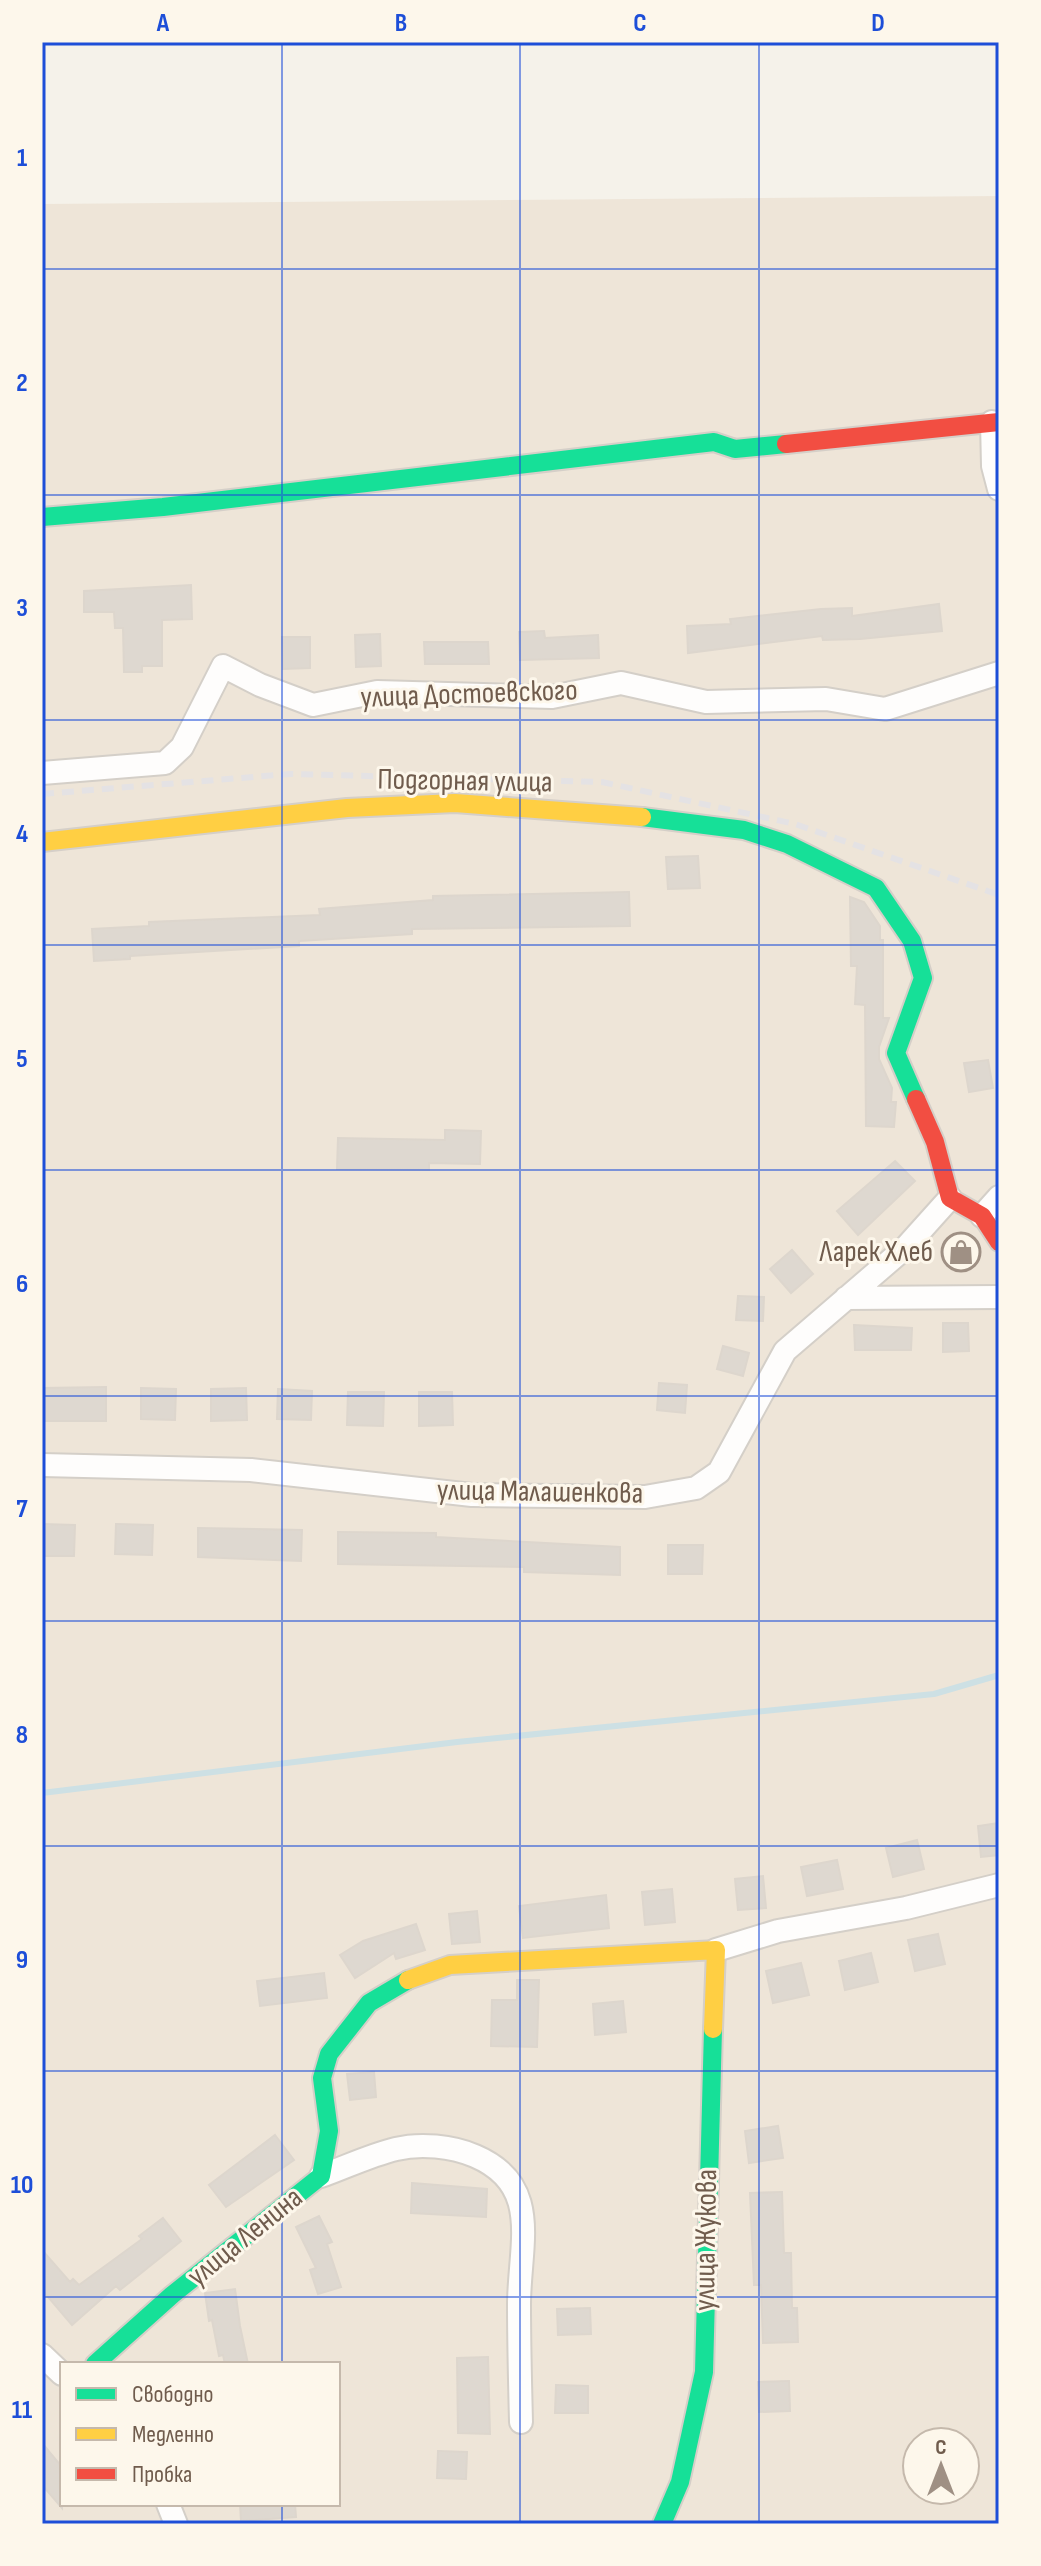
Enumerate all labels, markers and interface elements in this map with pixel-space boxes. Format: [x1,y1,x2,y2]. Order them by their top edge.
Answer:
text: A [156,8,170,39]
text: B [395,8,407,39]
text: C [633,8,647,39]
text: D [871,8,885,39]
text: 1 [17,143,27,174]
text: 2 [16,368,28,399]
text: 3 [16,593,28,624]
street label: улица Достоевского [360,672,578,716]
street label: Подгорная улица [377,761,553,801]
text: 4 [16,819,28,850]
text: 5 [16,1044,28,1075]
shop icon: Ларек Хлеб [940,1231,982,1273]
place label: Ларек Хлеб [819,1234,933,1270]
text: 6 [16,1269,28,1300]
street label: улица Малашенкова [437,1472,643,1512]
text: 7 [16,1494,28,1525]
text: 8 [16,1720,28,1751]
text: 9 [16,1945,28,1976]
street label: улица Жукова [687,2169,725,2311]
text: 10 [11,2170,33,2201]
street label: улица Ленина [180,2180,310,2294]
legend [60,2362,340,2506]
text: Свободно [132,2380,213,2409]
text: 11 [12,2395,32,2426]
text: Медленно [132,2420,214,2449]
north arrow [901,2426,981,2506]
text: С [935,2434,947,2461]
text: Пробка [132,2460,192,2489]

